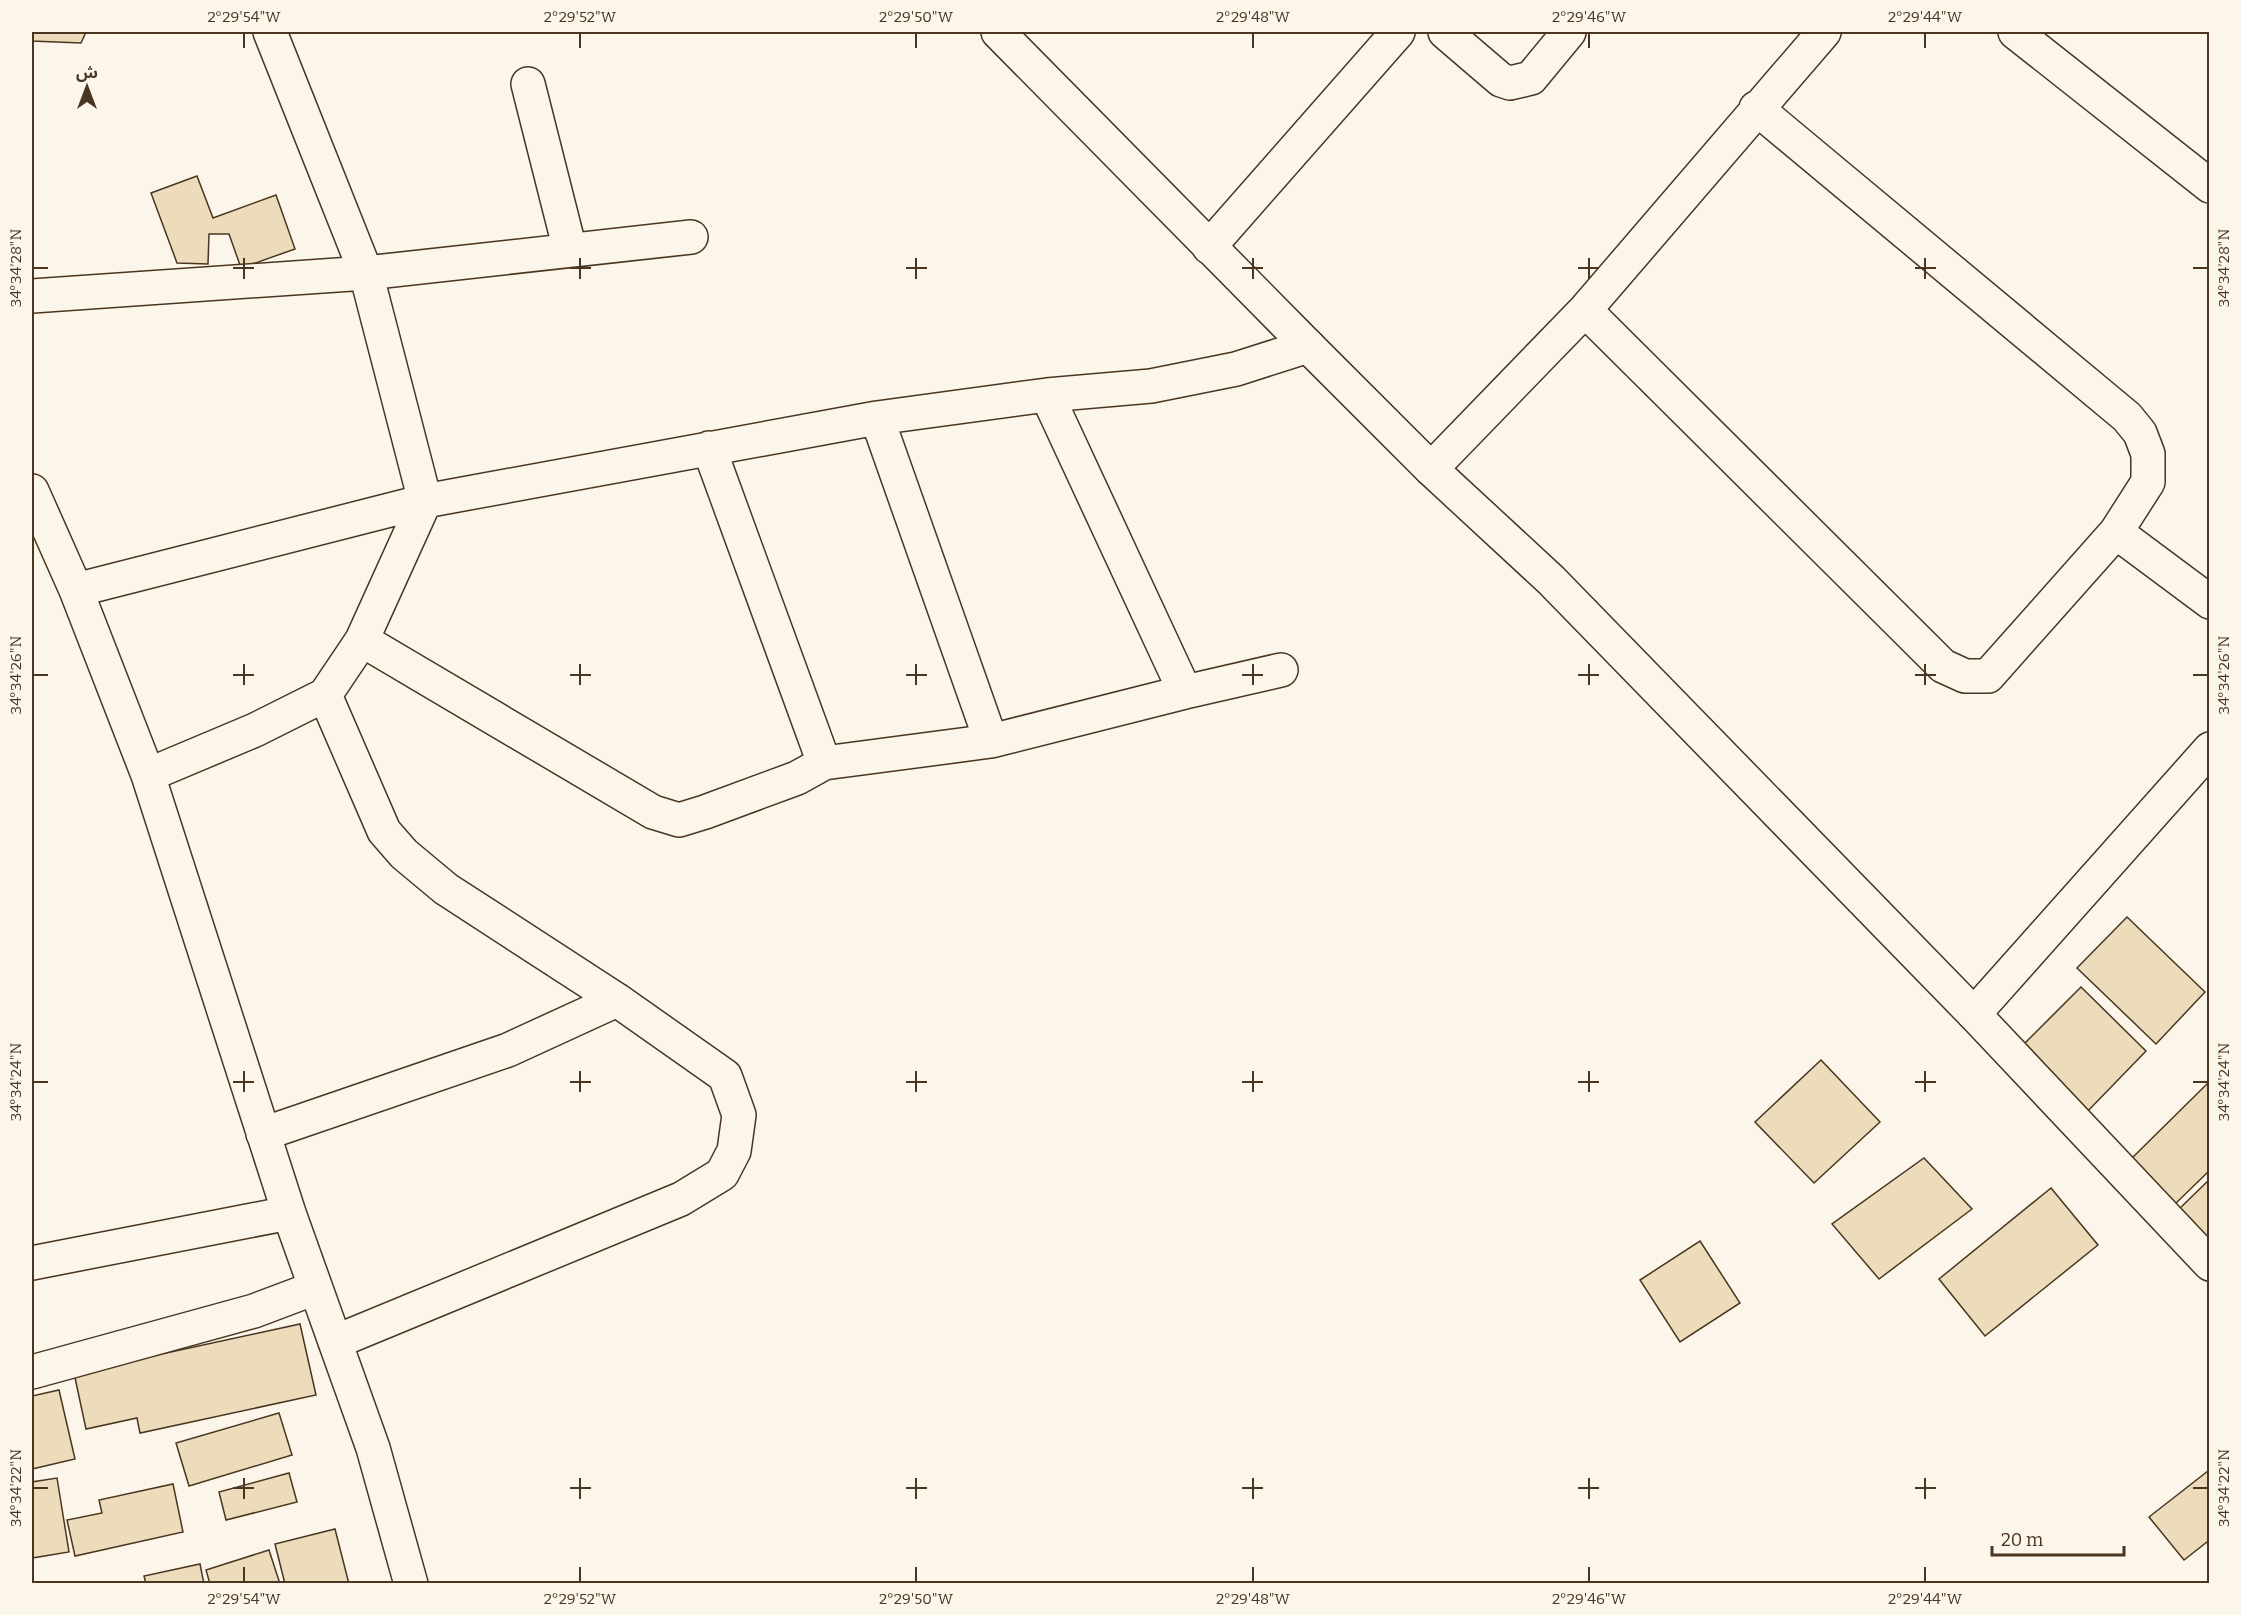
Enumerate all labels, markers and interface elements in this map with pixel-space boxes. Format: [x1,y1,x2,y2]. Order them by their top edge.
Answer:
text: 2°29'54"W [207,8,281,26]
text: 2°29'52"W [544,8,617,26]
text: 2°29'50"W [879,8,954,26]
text: 2°29'48"W [1216,8,1291,26]
text: 2°29'46"W [1552,8,1627,26]
text: 2°29'44"W [1888,8,1963,26]
north arrow [57,57,117,117]
text: ش [76,63,98,82]
text: 34°34'28"N [7,229,25,307]
text: 34°34'28"N [2215,229,2233,307]
text: 34°34'26"N [7,636,25,714]
text: 34°34'26"N [2215,636,2233,714]
text: 34°34'24"N [7,1043,25,1121]
text: 34°34'24"N [2215,1043,2233,1121]
text: 34°34'22"N [7,1449,25,1527]
text: 34°34'22"N [2215,1449,2233,1527]
scale bar [1992,1519,2124,1557]
text: 20 m [2001,1529,2043,1551]
text: 2°29'54"W [207,1590,281,1608]
text: 2°29'52"W [544,1590,617,1608]
text: 2°29'50"W [879,1590,954,1608]
text: 2°29'48"W [1216,1590,1291,1608]
text: 2°29'46"W [1552,1590,1627,1608]
text: 2°29'44"W [1888,1590,1963,1608]

